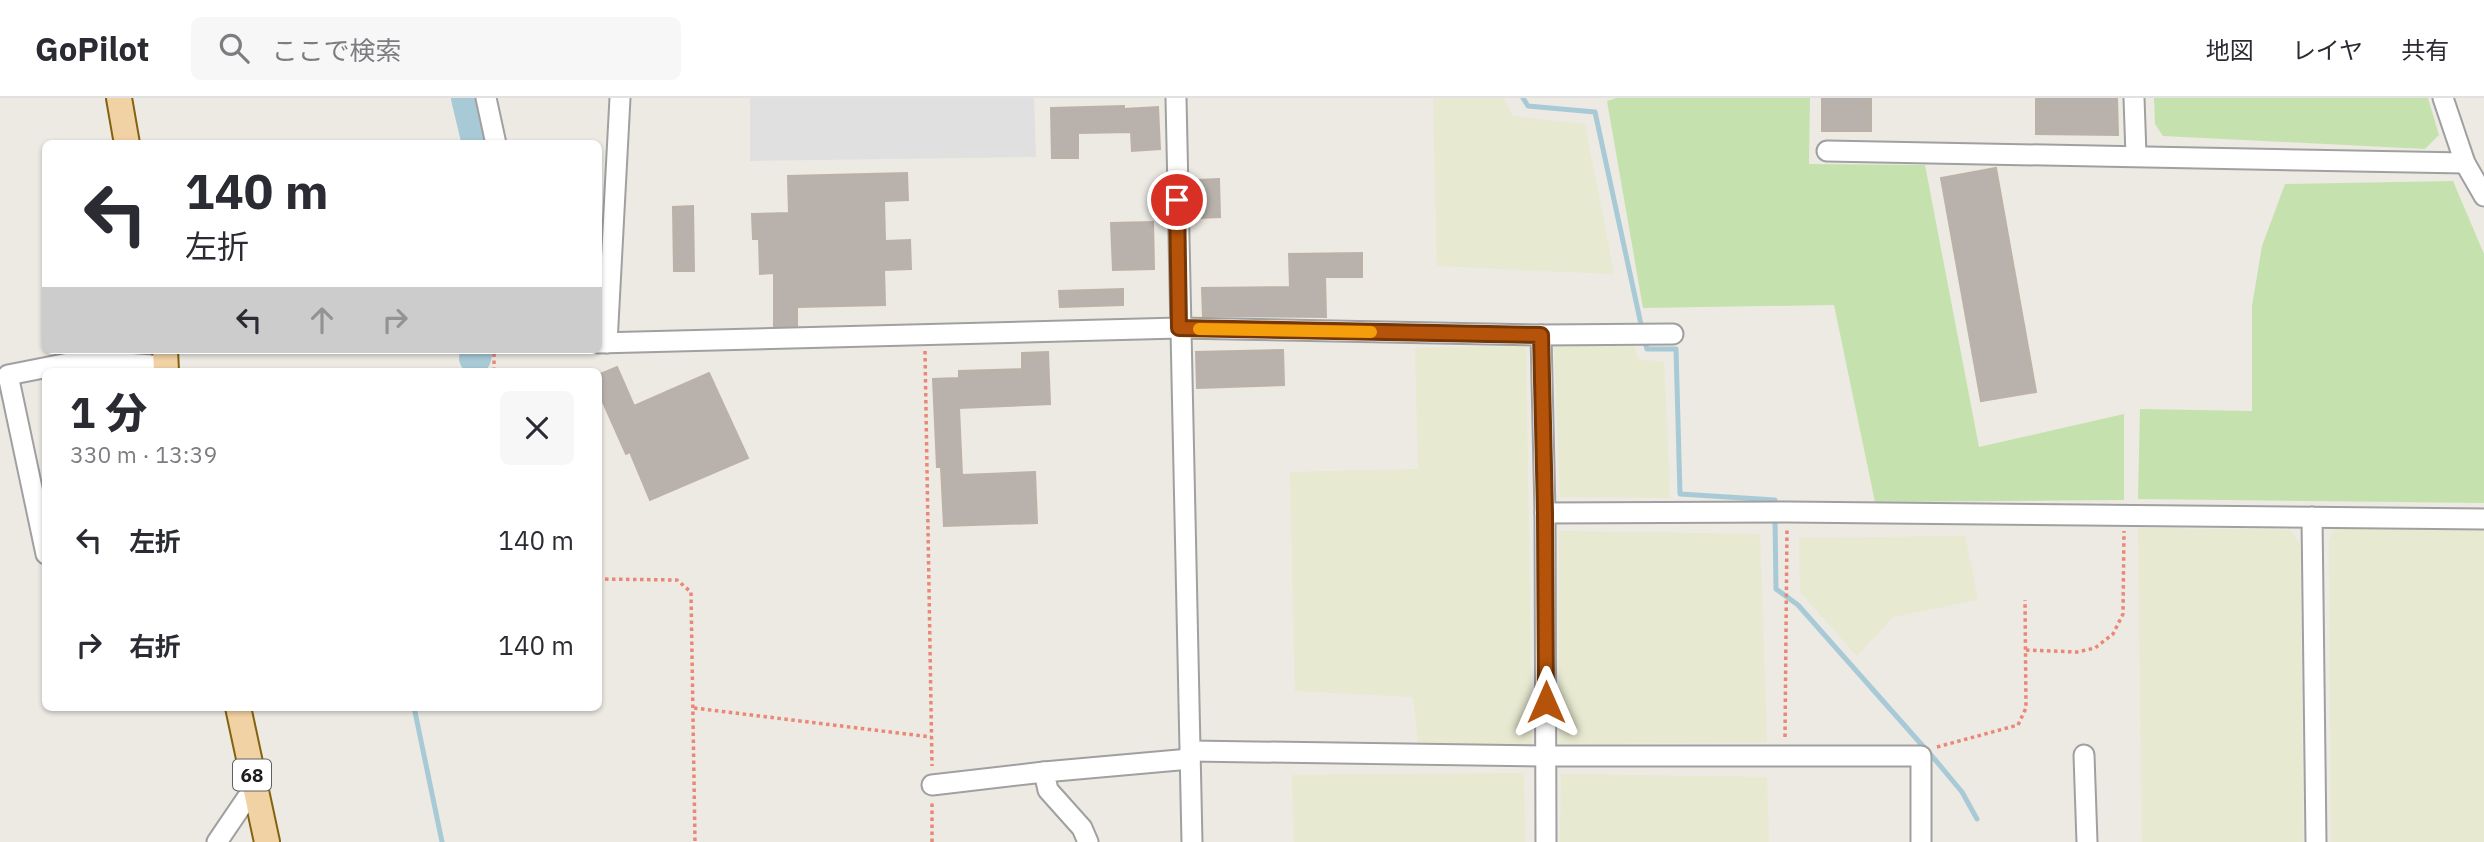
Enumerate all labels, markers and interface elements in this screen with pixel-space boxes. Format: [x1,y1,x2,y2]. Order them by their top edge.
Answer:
search box [191,17,681,80]
text: GoPilot [35,27,149,70]
icon: search [215,29,253,67]
text: ここで検索 [271,33,402,67]
text: 地図 [2206,34,2254,66]
text: レイヤ [2292,34,2363,66]
text: 共有 [2401,34,2449,66]
text: 140 m [185,159,329,222]
icon: left [70,168,161,259]
pin [1147,170,1207,230]
icon: arrive [1158,181,1196,219]
text: 左折 [185,225,249,267]
icon: left [230,301,268,339]
icon: ahead [303,301,341,339]
icon: right [376,301,414,339]
text: 1 分 [70,385,147,440]
button: close [500,391,574,465]
text: 330 m · 13:39 [70,439,217,469]
icon: left [70,521,108,559]
text: 140 m [498,523,574,557]
text: 左折 [129,524,181,558]
icon: right [70,626,108,664]
text: 140 m [498,628,574,662]
text: 右折 [129,629,181,663]
position arrow [1509,665,1583,739]
road number: 68 [233,760,271,790]

